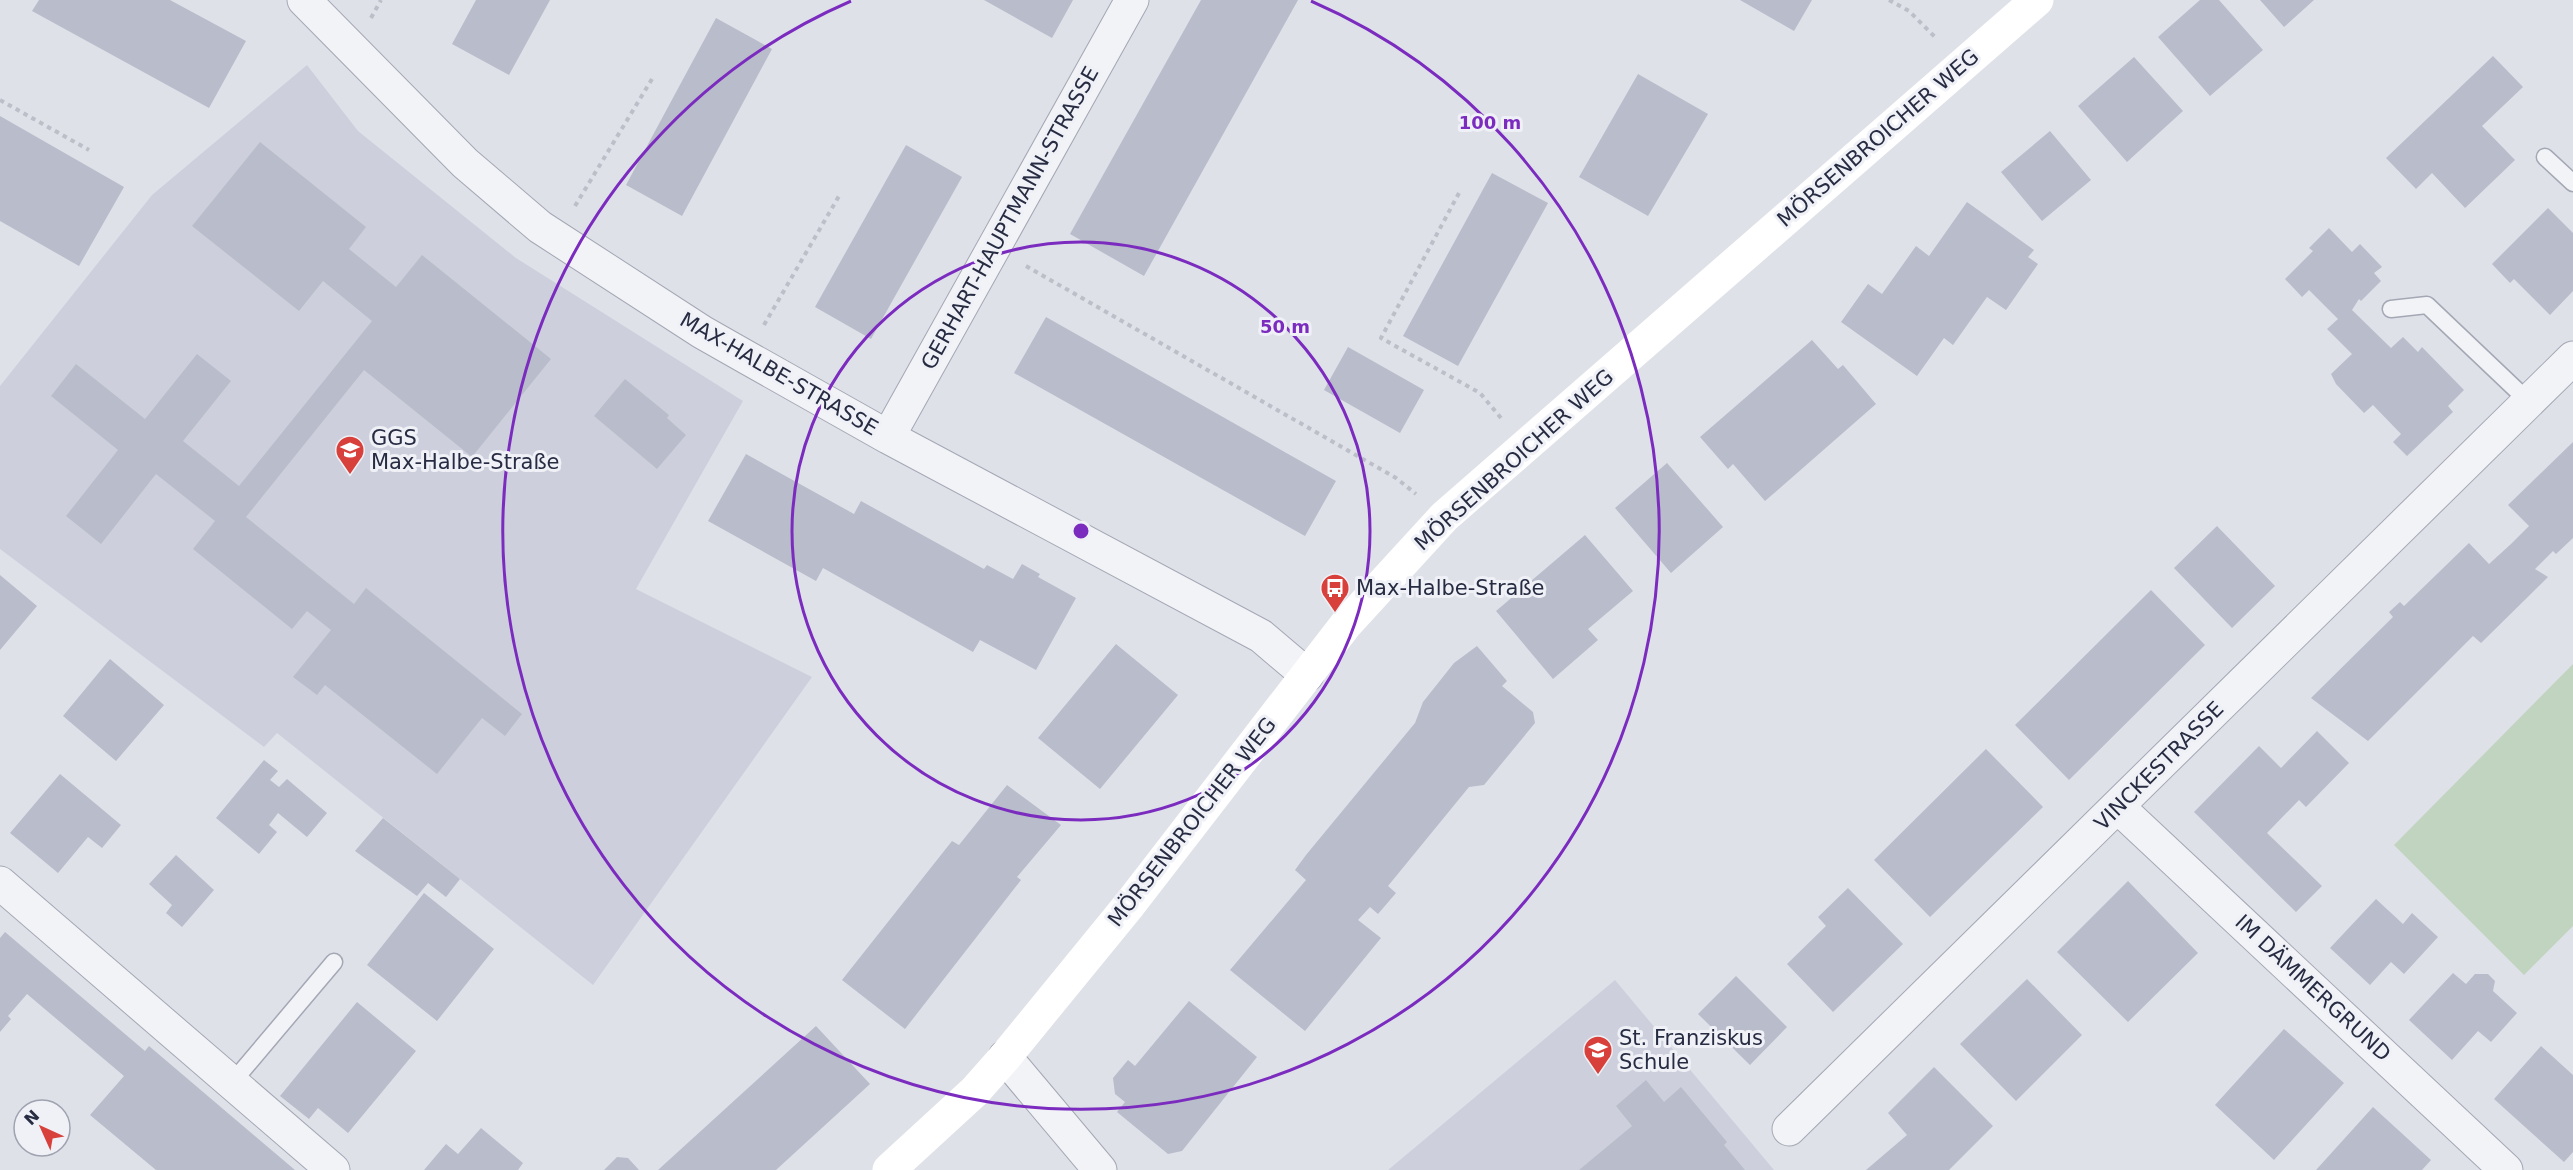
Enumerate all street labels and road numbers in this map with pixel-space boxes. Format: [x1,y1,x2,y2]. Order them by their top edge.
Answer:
street label: MÖRSENBROICHER WEG [1772,43,1983,232]
street label: GERHART-HAUPTMANN-STRASSE [916,62,1104,374]
street label: MAX-HALBE-STRASSE [676,307,882,441]
street label: MÖRSENBROICHER WEG [1409,364,1618,555]
street label: VINCKESTRASSE [2090,697,2228,835]
street label: MÖRSENBROICHER WEG [1102,712,1281,931]
street label: IM DÄMMERGRUND [2230,909,2396,1066]

